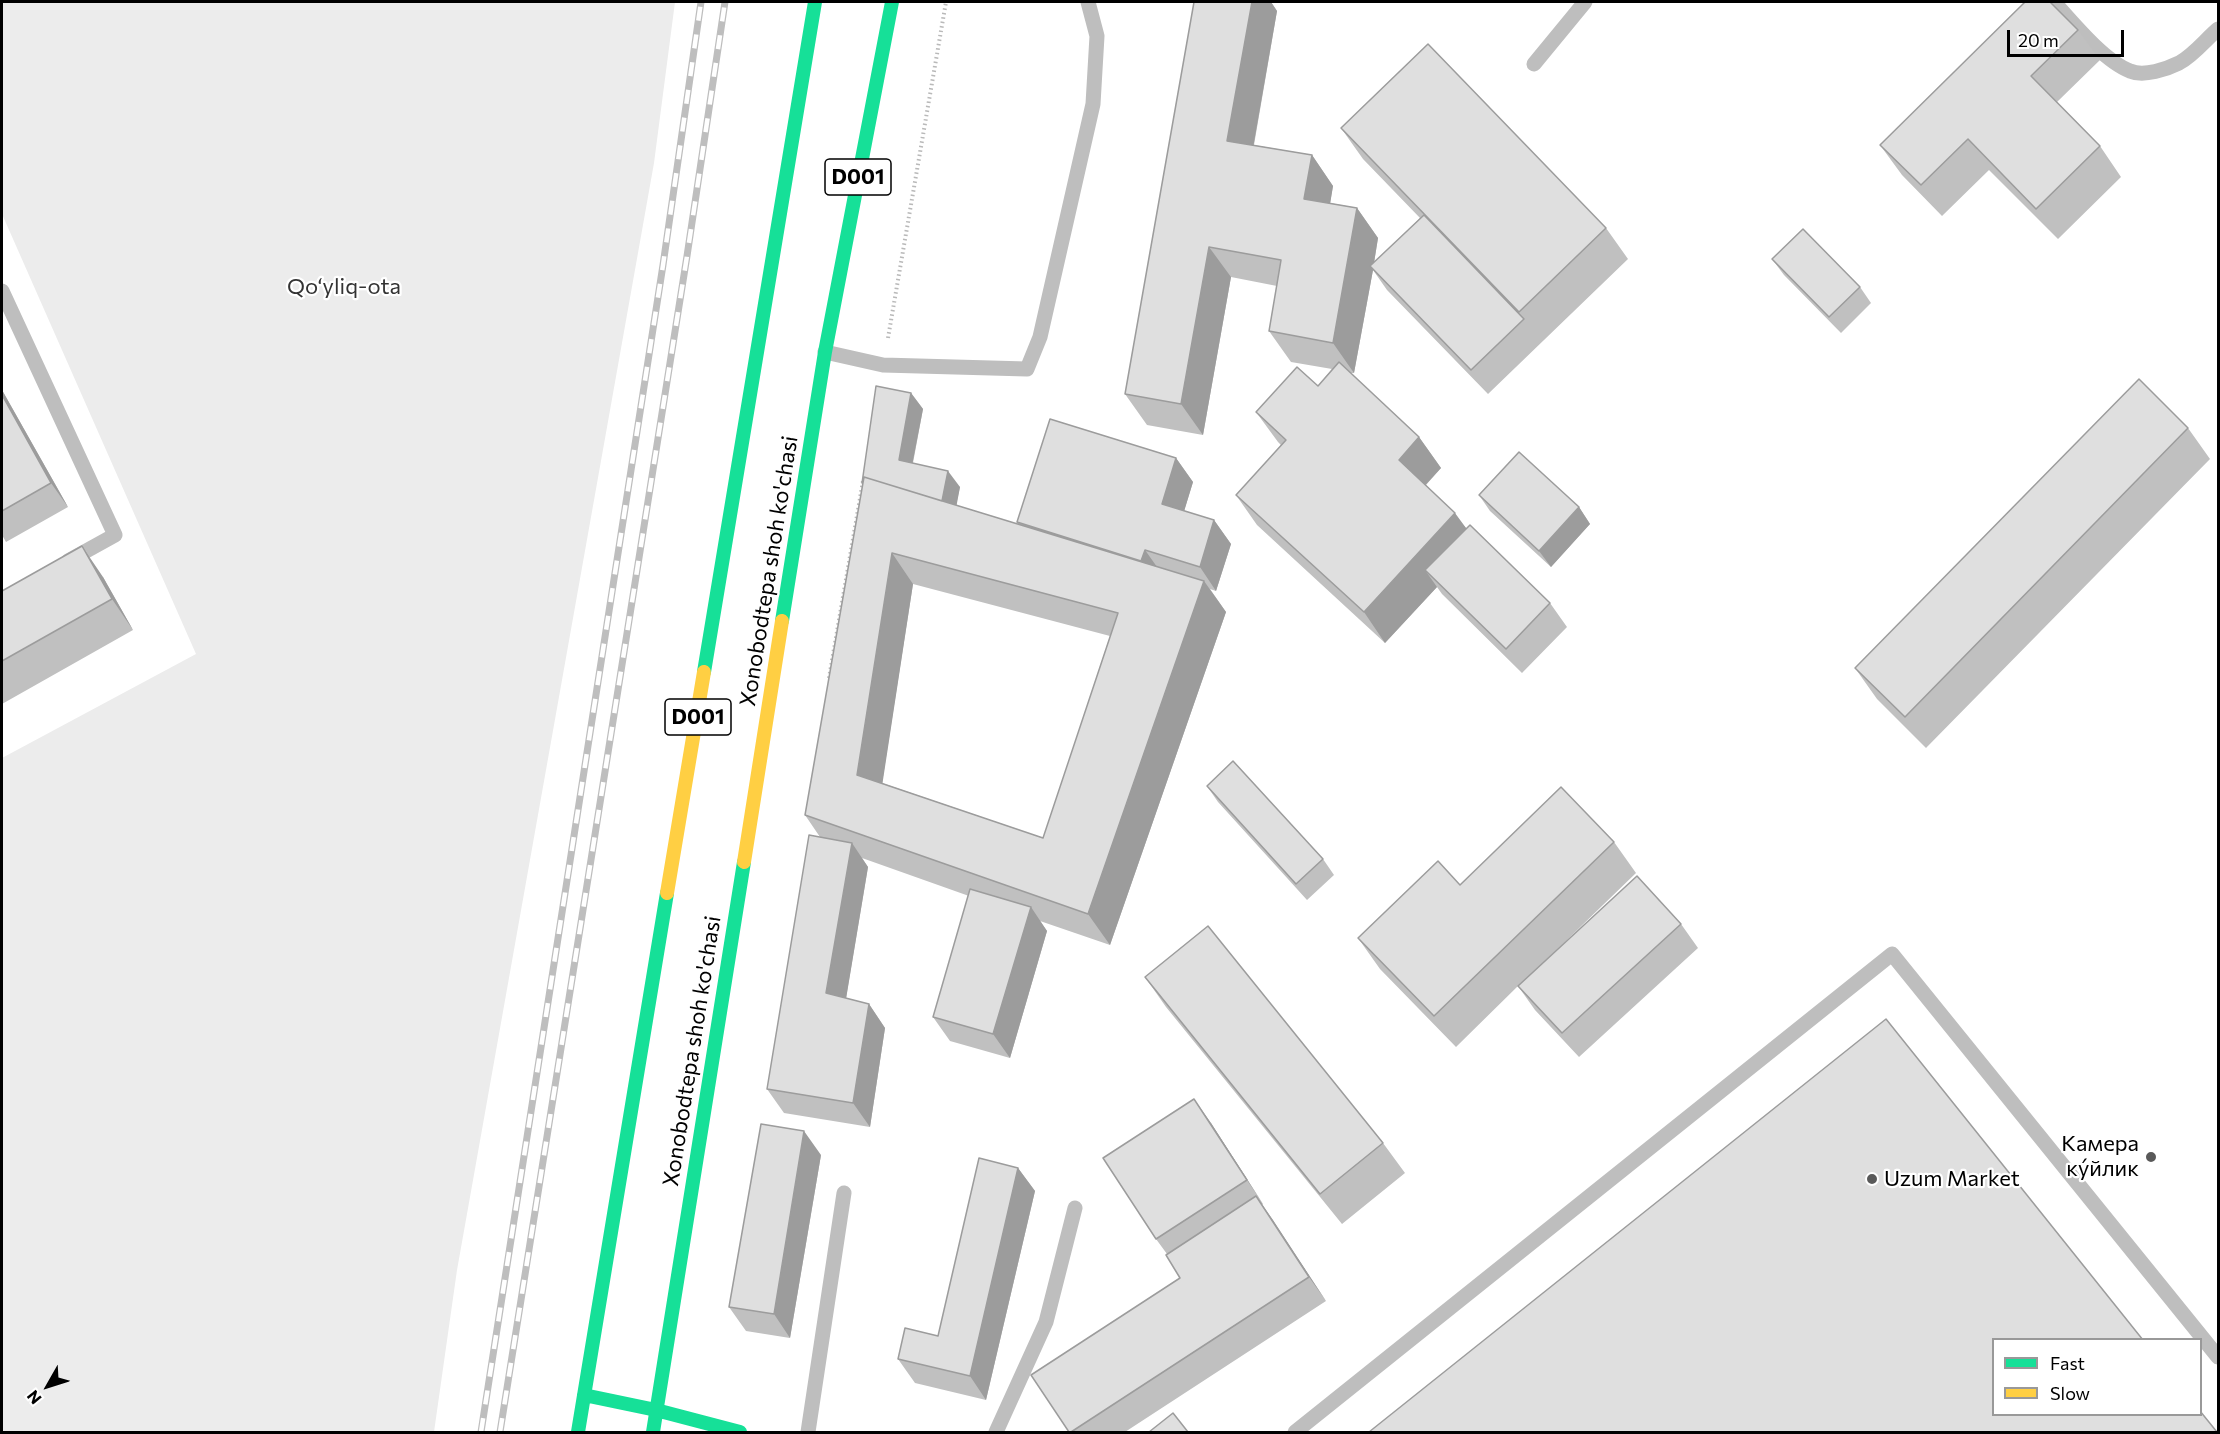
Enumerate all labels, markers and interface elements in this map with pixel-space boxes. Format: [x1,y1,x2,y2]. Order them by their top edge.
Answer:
scale bar [2010,18,2127,56]
text: 20 m [2018,29,2059,51]
road number: D001 [825,159,891,195]
park label: Qo‘yliq-ota [287,274,401,300]
street label: Xonobodtepa shoh ko'chasi [735,434,803,708]
road number: D001 [665,699,731,735]
street label: Xonobodtepa shoh ko'chasi [658,914,726,1188]
place label: Камера ку́йлик [2061,1131,2139,1182]
marker: Камера ку́йлик [2144,1150,2158,1164]
place label: Uzum Market [1884,1166,2020,1192]
marker: Uzum Market [1865,1172,1879,1186]
legend [1992,1338,2202,1416]
text: Fast [2050,1352,2085,1374]
north arrow [18,1356,78,1416]
text: Slow [2050,1382,2090,1404]
text: N [22,1387,45,1408]

